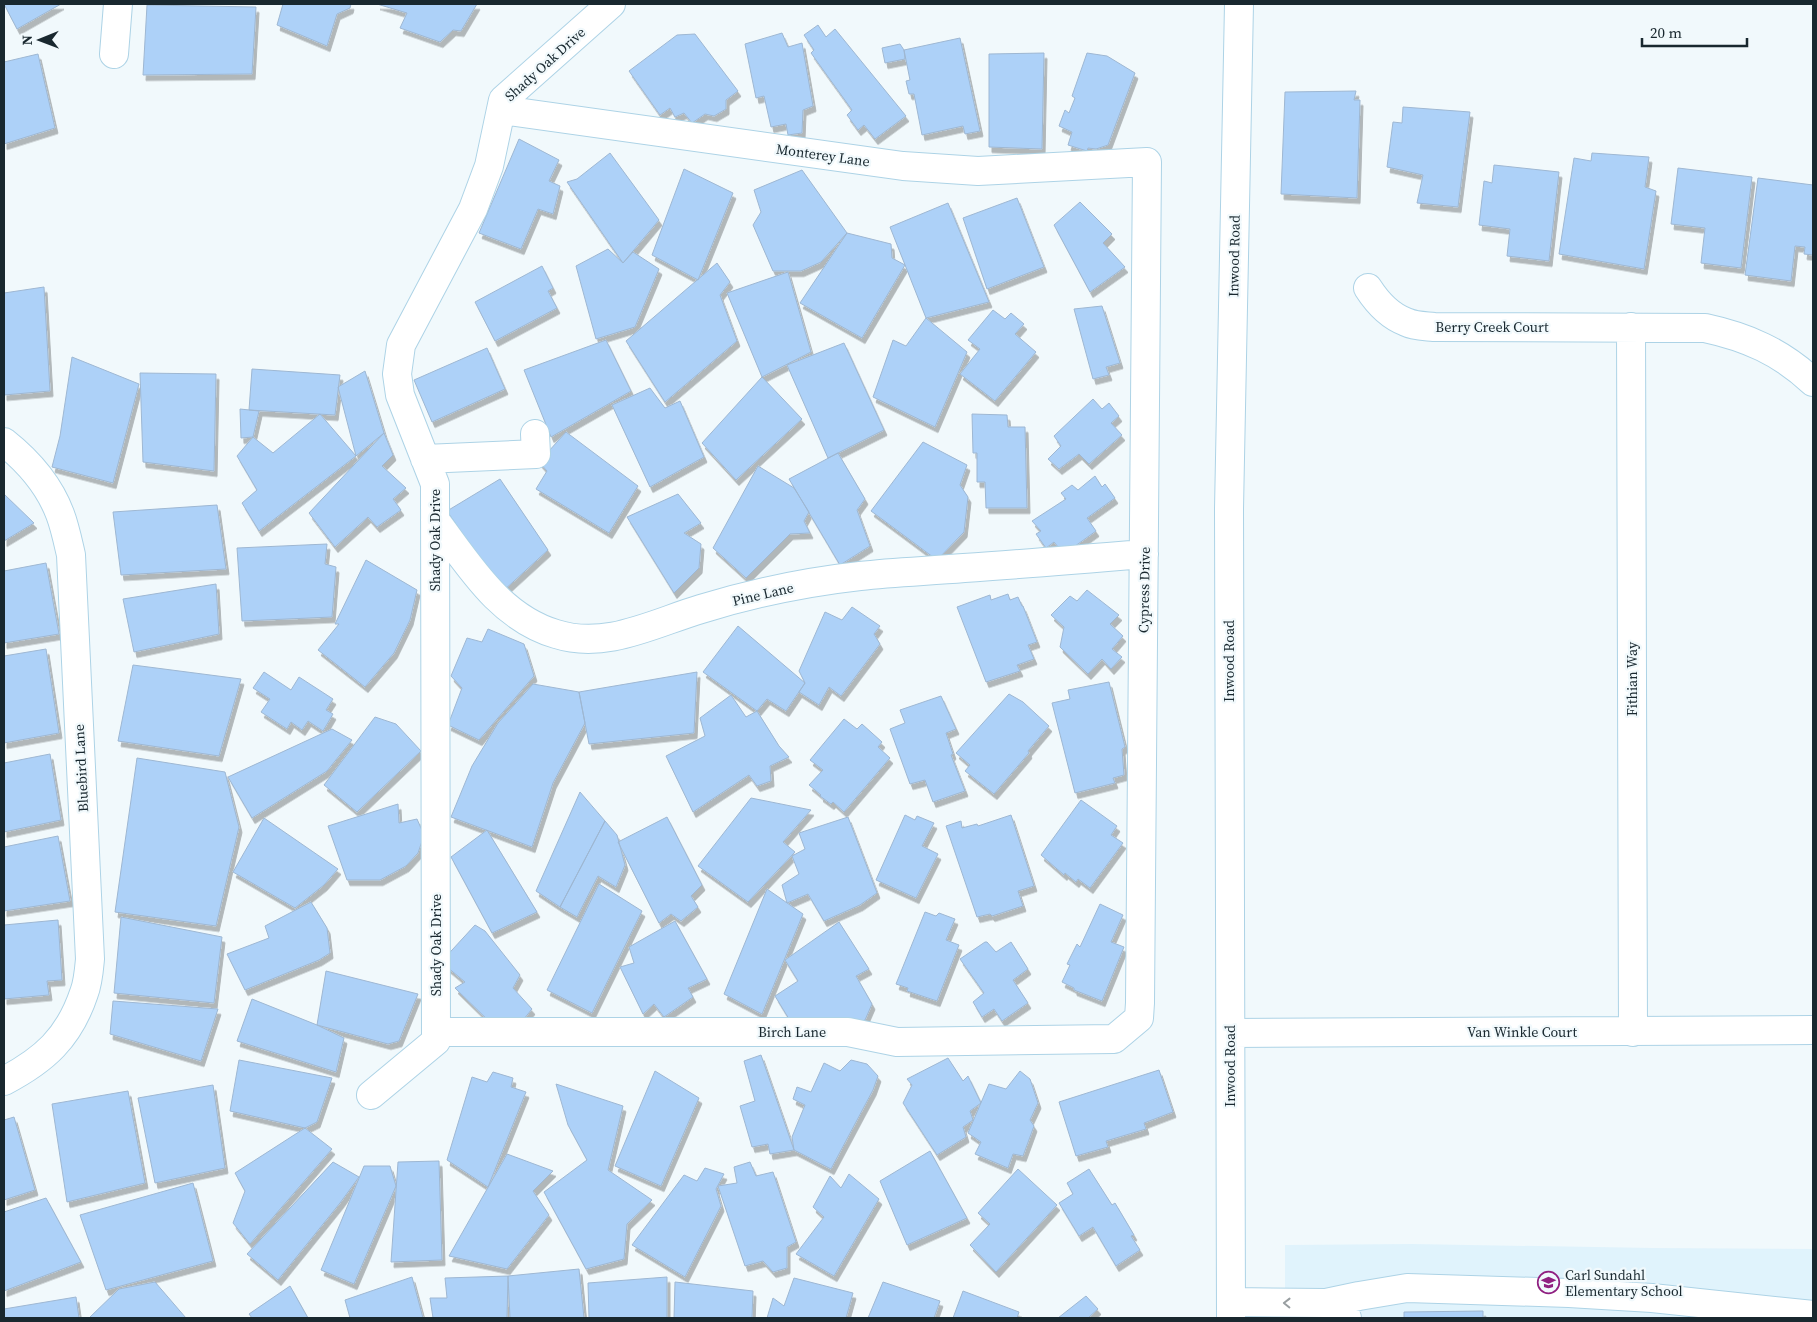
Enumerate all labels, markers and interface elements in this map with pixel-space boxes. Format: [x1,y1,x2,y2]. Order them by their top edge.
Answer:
north arrow [15,15,65,65]
scale bar [1642,15,1747,47]
street label: Shady Oak Drive [500,22,590,106]
text: 20 m [1650,22,1682,43]
text: N [17,35,37,46]
street label: Monterey Lane [775,139,871,171]
street label: Inwood Road [1223,215,1245,297]
street label: Berry Creek Court [1435,317,1549,337]
street label: Shady Oak Drive [425,489,445,591]
street label: Cypress Drive [1133,547,1155,633]
street label: Pine Lane [730,577,796,611]
street label: Inwood Road [1219,620,1239,702]
street label: Fithian Way [1622,641,1642,716]
street label: Bluebird Lane [69,724,93,812]
street label: Shady Oak Drive [426,894,446,996]
street label: Birch Lane [758,1022,826,1042]
street label: Van Winkle Court [1467,1022,1577,1042]
street label: Inwood Road [1220,1025,1240,1107]
place label: Carl Sundahl Elementary School [1565,1265,1683,1301]
school or university icon: Carl Sundahl Elementary School [1537,1271,1561,1295]
one-way arrow [1282,1298,1290,1308]

